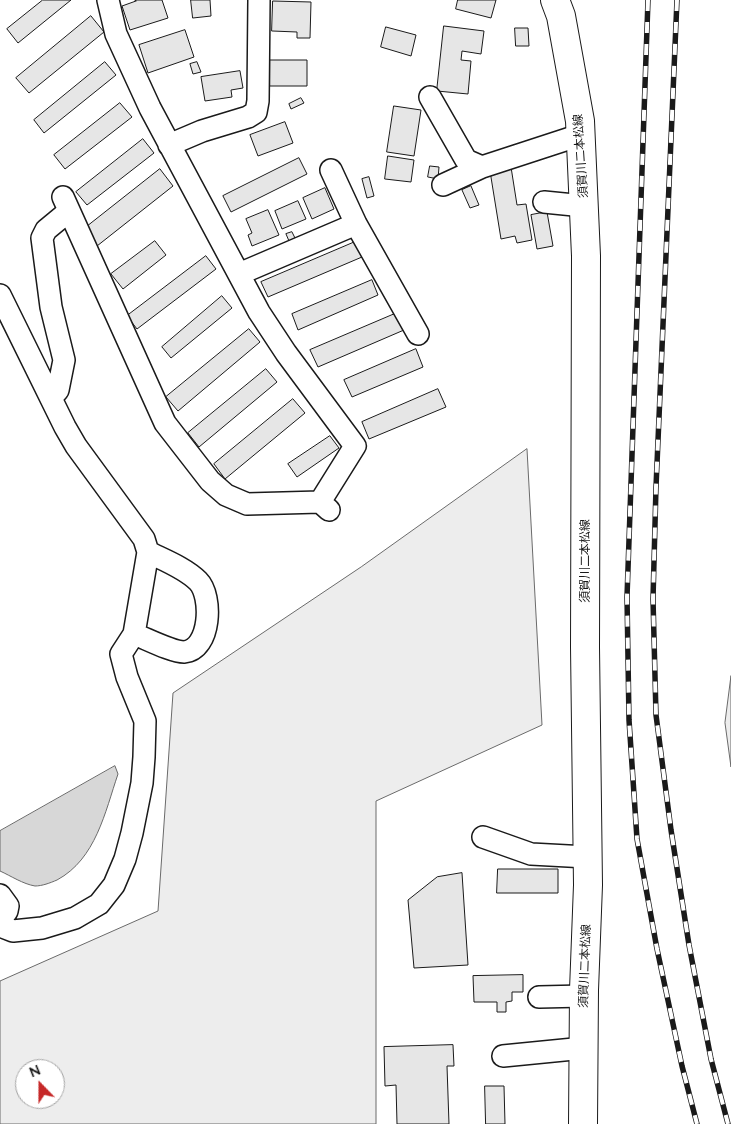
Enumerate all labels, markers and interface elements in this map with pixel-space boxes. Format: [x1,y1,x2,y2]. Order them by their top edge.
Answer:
street label: 須賀川二本松線 [571,114,591,198]
street label: 須賀川二本松線 [578,519,592,603]
street label: 須賀川二本松線 [576,924,594,1008]
north arrow [15,1059,65,1109]
text: N [26,1061,43,1081]

